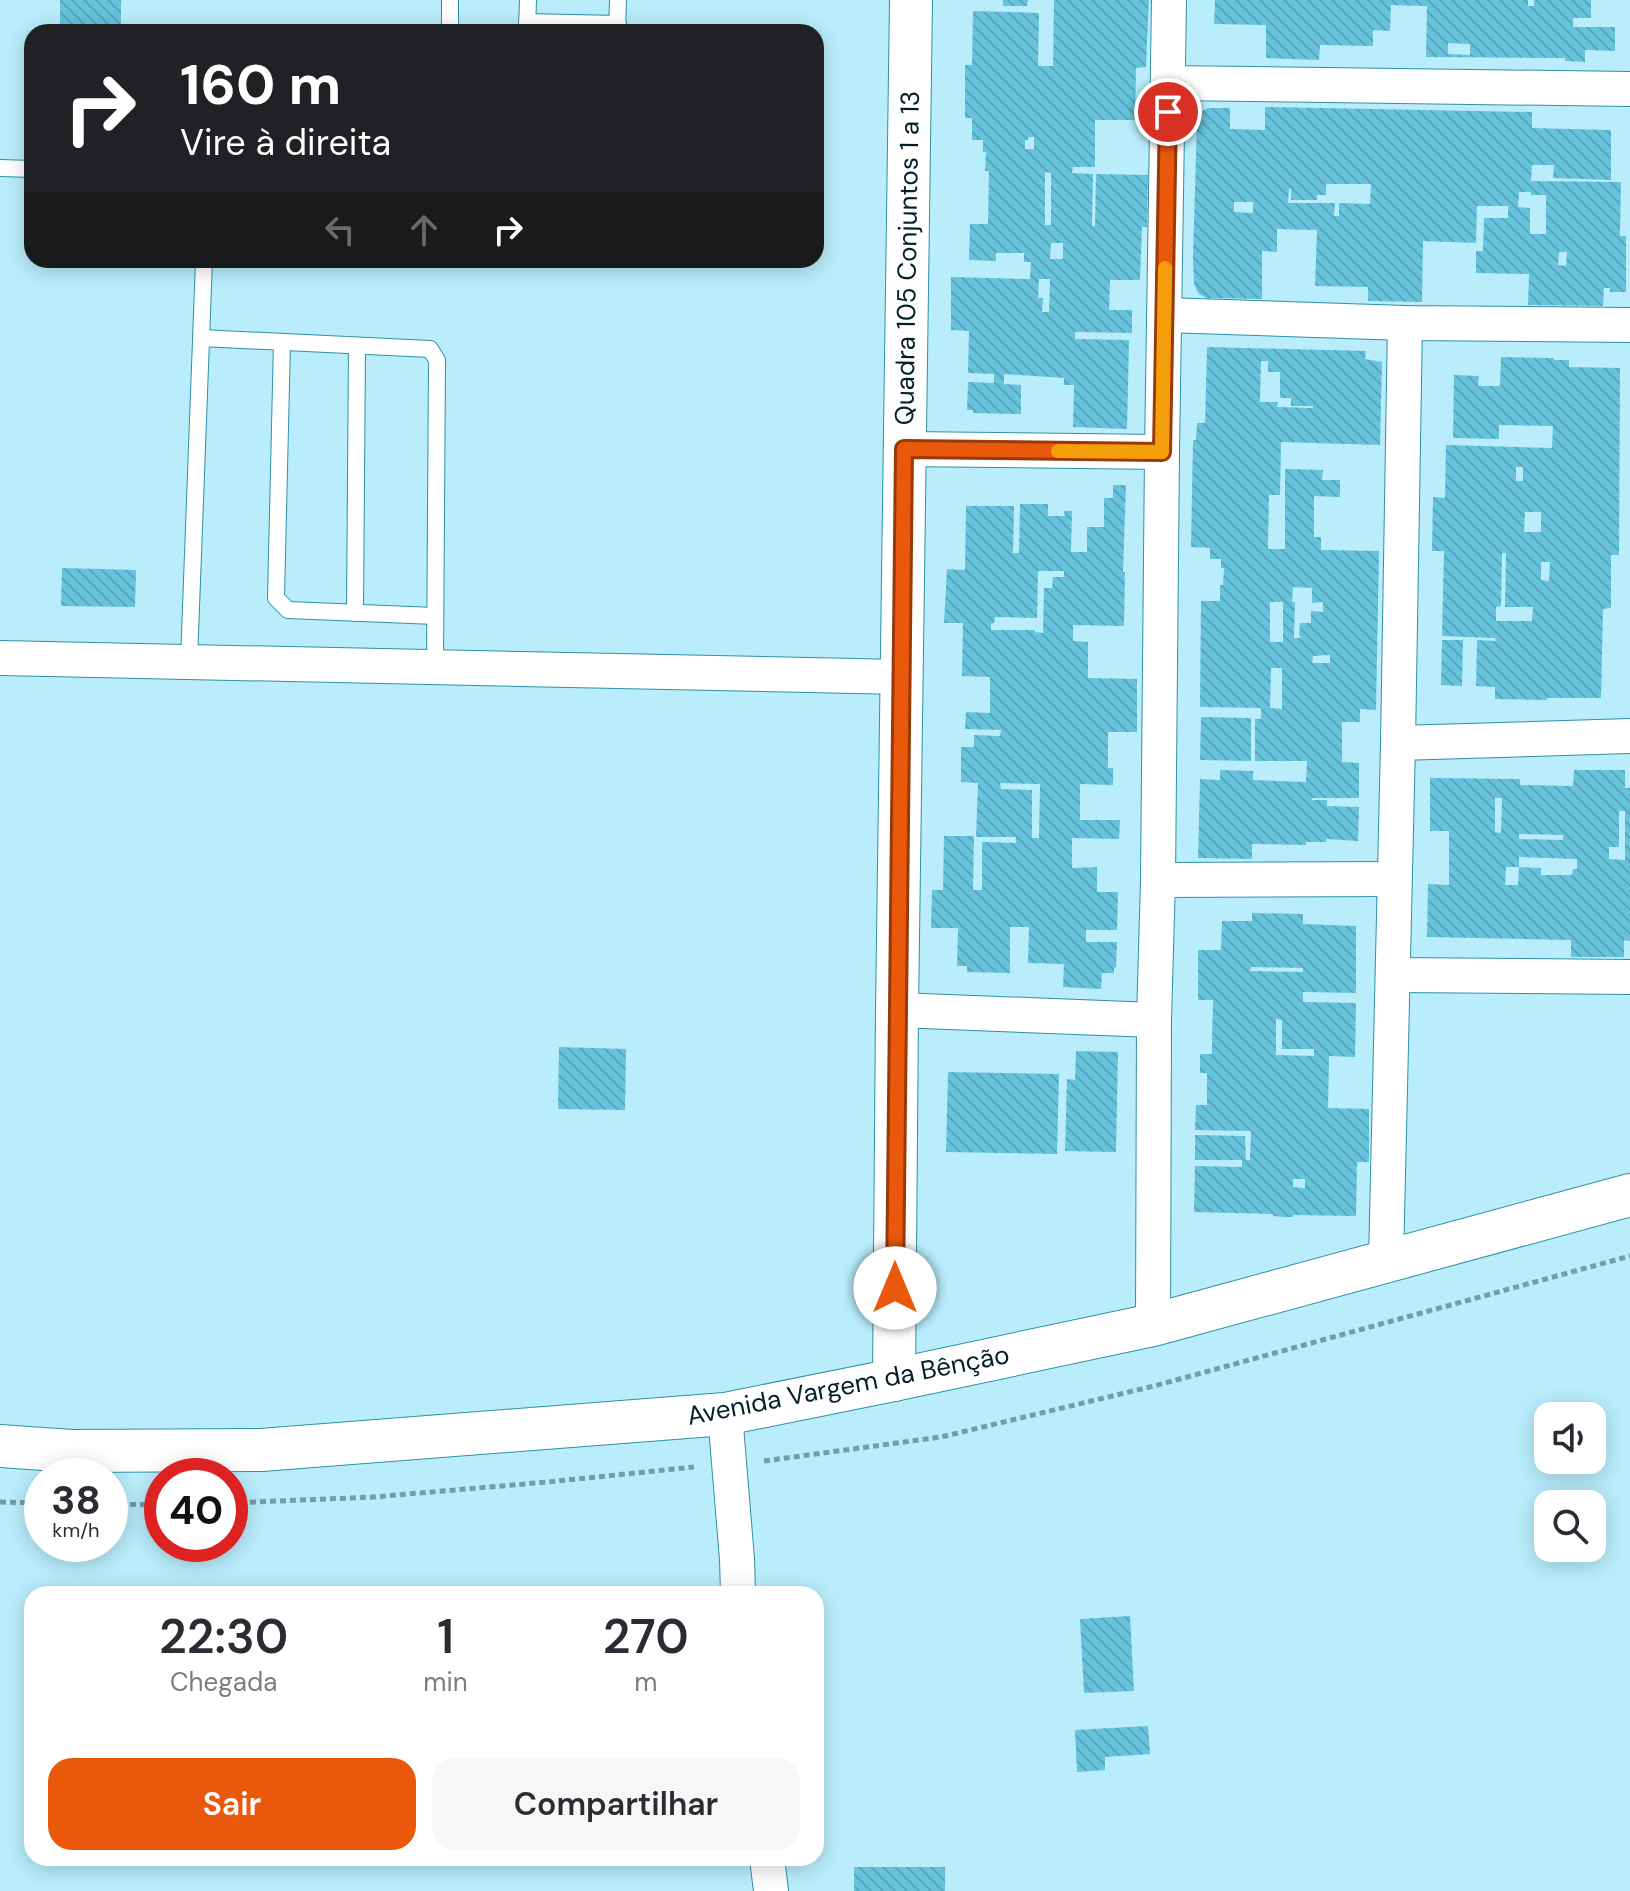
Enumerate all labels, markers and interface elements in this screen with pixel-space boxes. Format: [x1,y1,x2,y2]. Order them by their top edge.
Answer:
text: 160 m [180,48,341,121]
icon: right [48,56,152,160]
pin [1134,78,1202,146]
street label: Quadra 105 Conjuntos 1 a 13 [887,90,927,426]
icon: arrive [1146,90,1190,134]
text: Vire à direita [180,119,391,166]
icon: left [318,208,362,252]
icon: ahead [402,208,446,252]
icon: right [486,208,530,252]
position arrow [853,1246,937,1330]
street label: Avenida Vargem da Bênção [684,1337,1012,1433]
map controls [1534,1402,1606,1562]
button: sound [1534,1402,1606,1474]
speed limit sign: 40 [144,1458,248,1562]
text: 38 [51,1474,101,1526]
button: search [1534,1490,1606,1562]
text: km/h [52,1517,100,1543]
text: 22:30 [159,1605,288,1668]
text: 1 [437,1605,454,1668]
text: 270 [603,1605,689,1668]
text: Chegada [170,1665,277,1699]
text: min [423,1665,468,1699]
text: m [634,1665,657,1699]
button: Sair [48,1758,416,1850]
button: Compartilhar [432,1758,800,1850]

